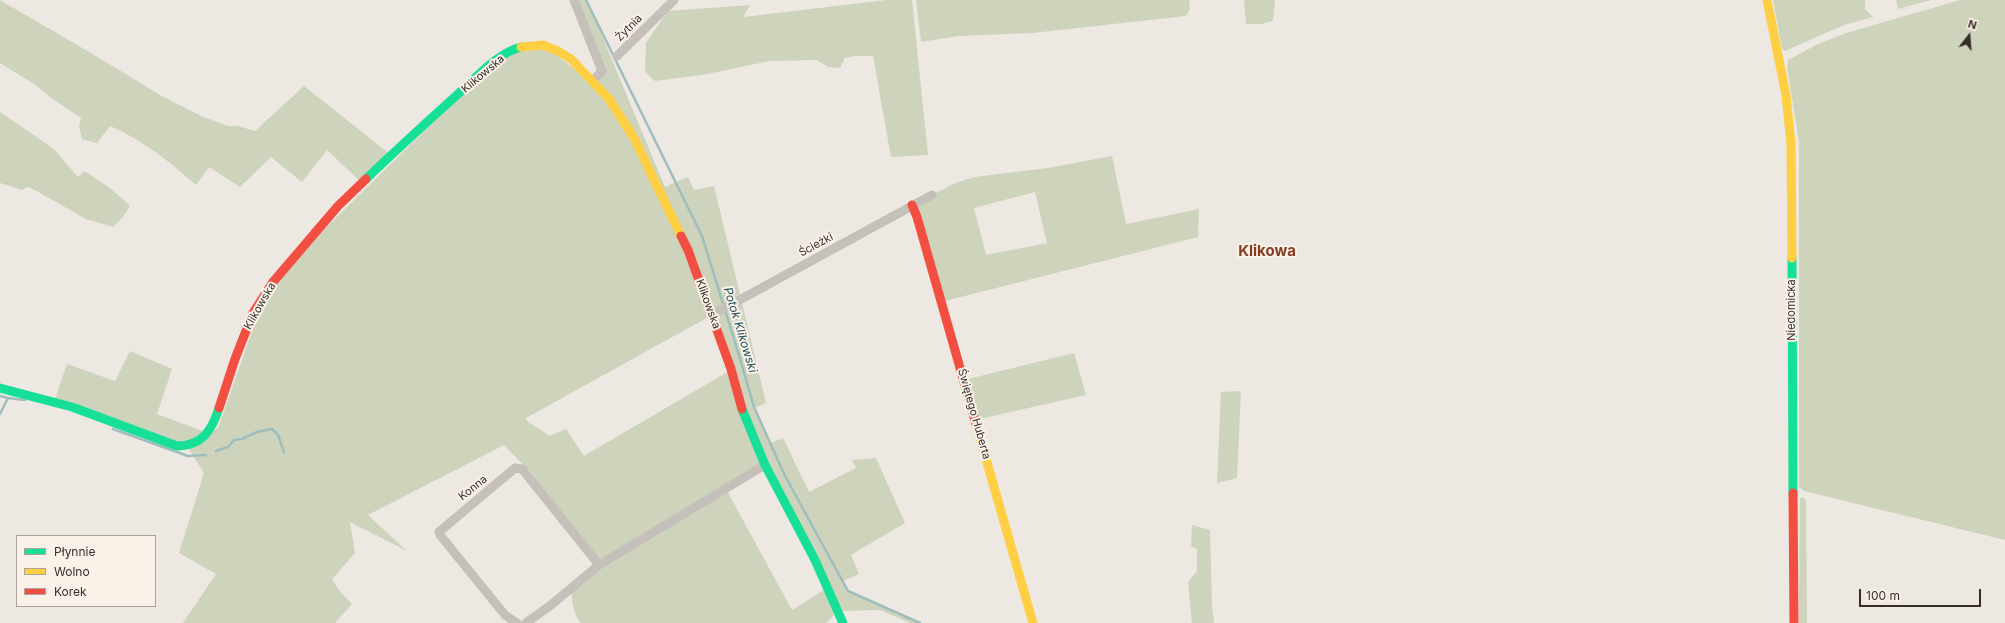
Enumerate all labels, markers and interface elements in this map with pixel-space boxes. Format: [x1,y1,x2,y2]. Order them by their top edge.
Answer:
street label: Żytnia [613,12,645,44]
north arrow [1949,16,1989,56]
text: N [1966,17,1979,32]
street label: Klikowska [459,52,507,96]
street label: Ścieżki [797,230,835,260]
district label: Klikowa [1238,242,1296,260]
street label: Klikowska [693,277,723,331]
street label: Niedomicka [1785,279,1799,341]
street label: Klikowska [241,280,279,332]
water label: Potok Klikowski [720,286,760,374]
street label: Świętego Huberta [955,367,993,461]
street label: Konna [456,473,490,503]
legend [16,535,156,607]
text: Płynnie [54,544,95,559]
text: Wolno [54,564,90,579]
scale bar [1861,581,1983,607]
text: Korek [54,584,87,599]
text: 100 m [1866,588,1900,603]

